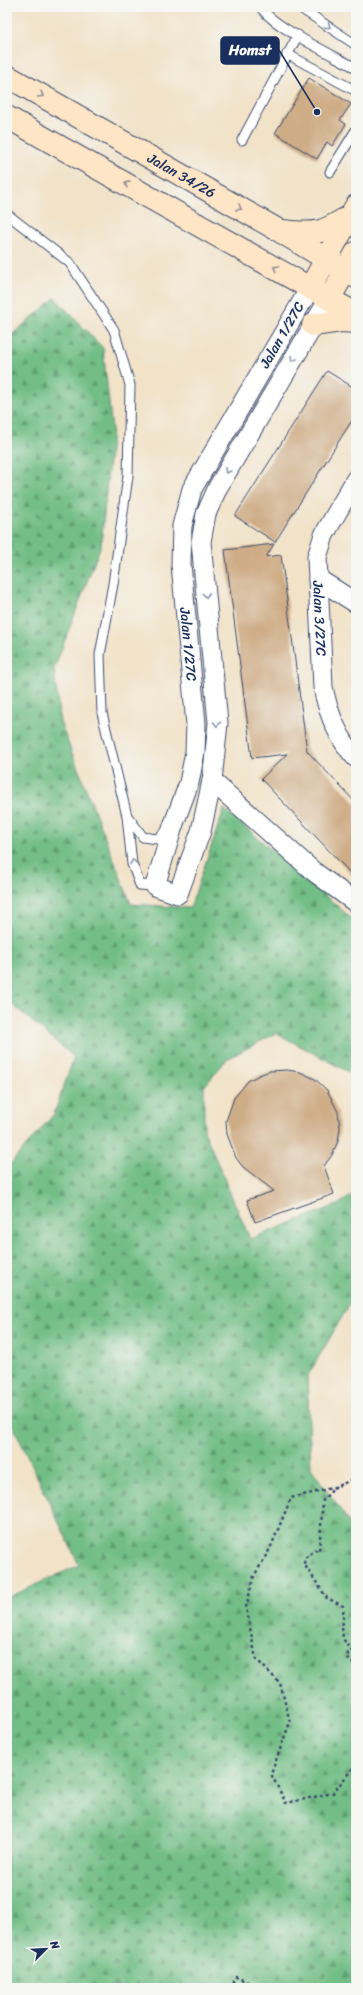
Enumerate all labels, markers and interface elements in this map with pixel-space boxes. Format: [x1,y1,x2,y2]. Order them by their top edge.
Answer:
one-way arrow [323,21,330,28]
callout: Homst [221,37,279,64]
text: Homst [228,37,272,63]
one-way arrow [36,91,44,98]
street label: Jalan 34/26 [142,145,221,205]
one-way arrow [124,181,131,188]
one-way arrow [235,203,242,210]
one-way arrow [273,266,280,273]
street label: Jalan 1/27C [252,297,311,374]
one-way arrow [291,355,298,362]
one-way arrow [225,467,232,474]
street label: Jalan 3/27C [306,579,334,657]
one-way arrow [201,592,210,598]
street label: Jalan 1/27C [173,605,204,682]
one-way arrow [213,721,222,727]
one-way arrow [129,859,137,865]
north arrow [26,1929,66,1969]
text: N [44,1937,65,1953]

